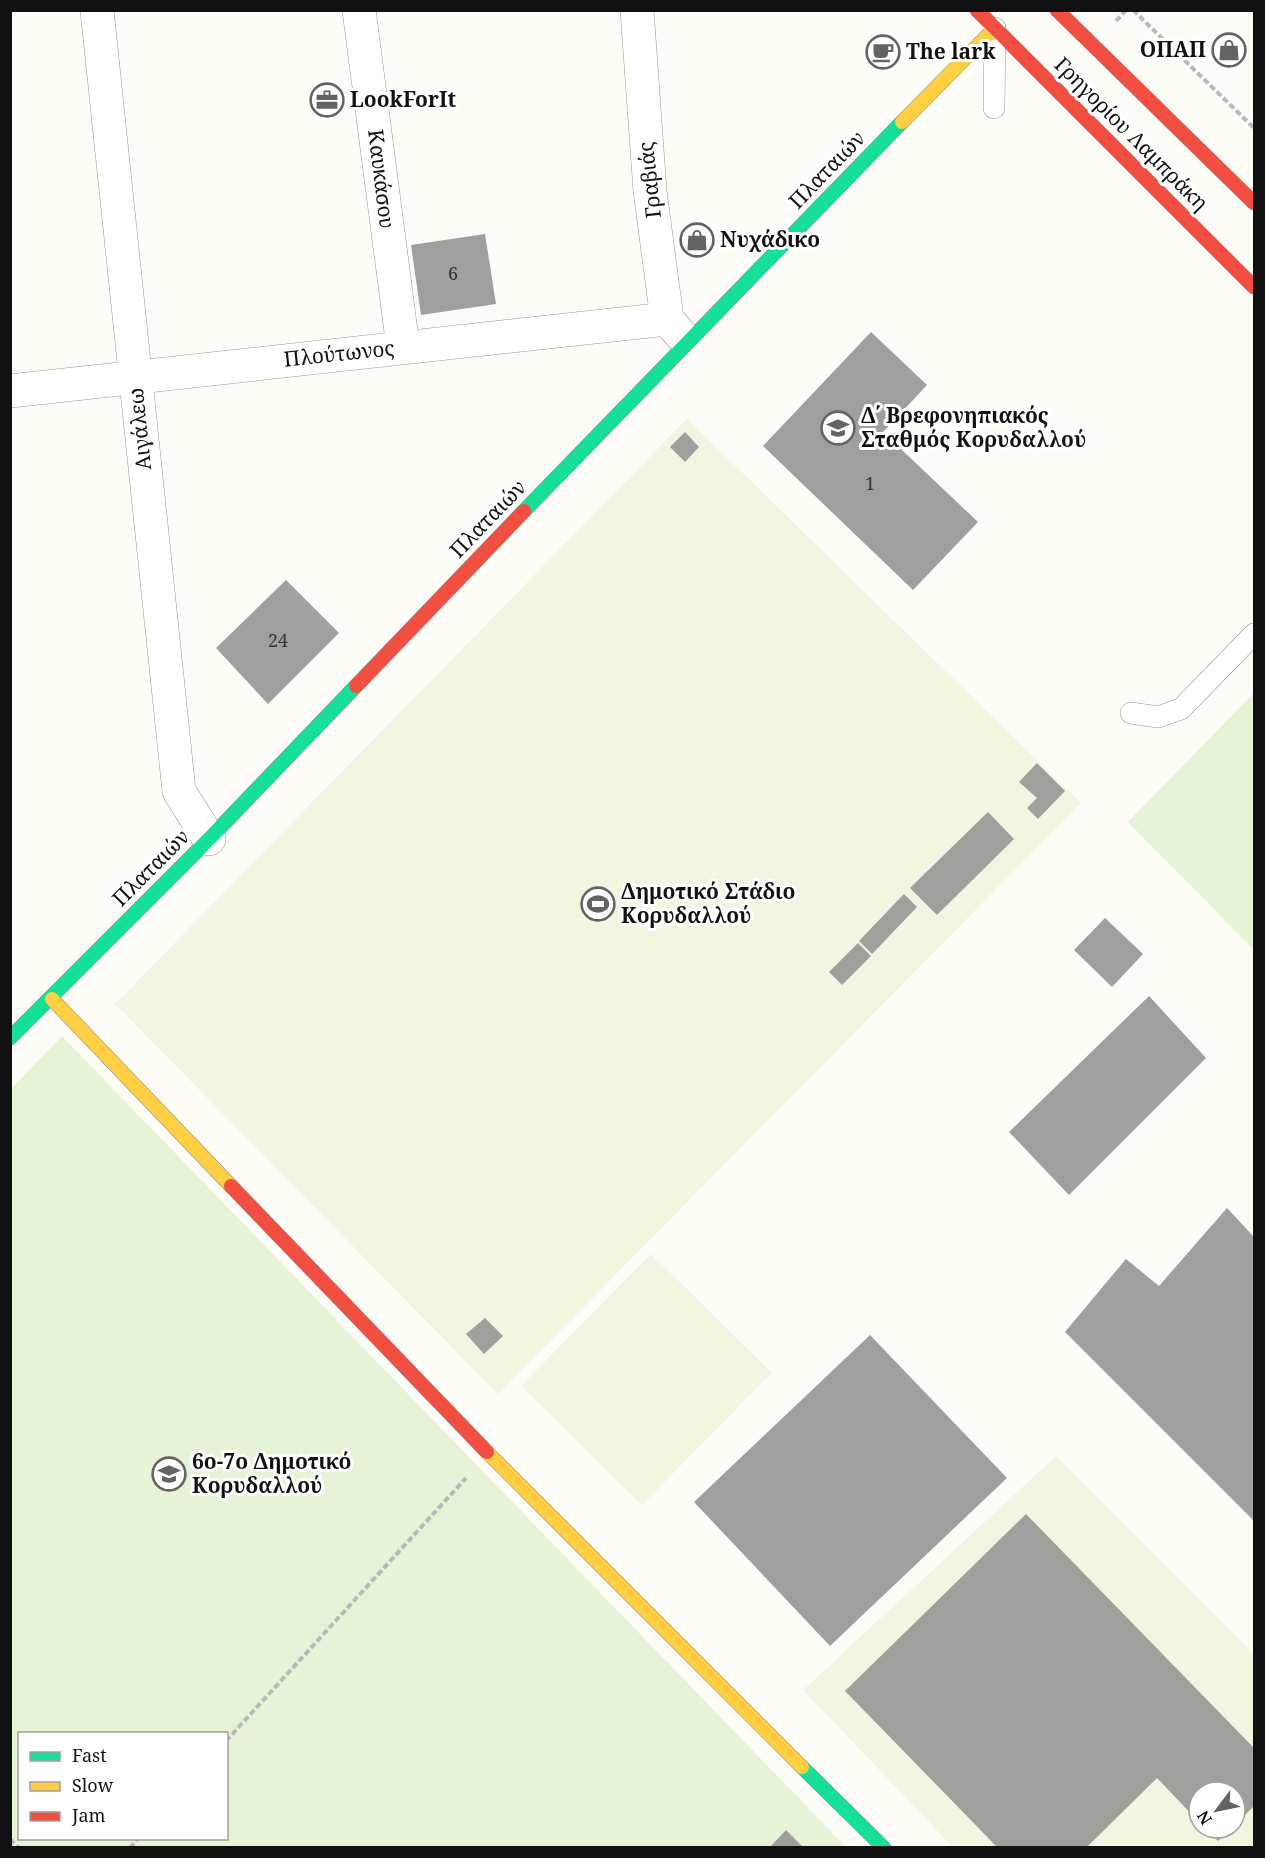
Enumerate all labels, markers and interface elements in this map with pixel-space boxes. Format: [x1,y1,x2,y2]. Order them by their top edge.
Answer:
shop icon: ΟΠΑΠ [1211,32,1247,68]
cafe icon: The lark [865,34,901,70]
place label: ΟΠΑΠ [1140,35,1206,63]
place label: The lark [906,37,996,65]
street label: Γρηγορίου Λαμπράκη [1049,50,1215,216]
office icon: LookForIt [309,82,345,118]
place label: LookForIt [350,85,456,113]
street label: Πλαταιών [782,124,870,214]
street label: Καυκάσου [362,128,402,230]
street label: Γραβιάς [631,140,667,220]
shop icon: Νυχάδικο [679,222,715,258]
place label: Νυχάδικο [720,225,820,253]
house number: 6 [448,261,458,285]
street label: Πλούτωνος [282,333,396,373]
street label: Αιγάλεω [121,386,157,472]
place label: Δ΄ Βρεφονηπιακός Σταθμός Κορυδαλλού [861,401,1086,453]
school or university icon: Δ΄ Βρεφονηπιακός Σταθμός Κορυδαλλού [820,410,856,446]
house number: 1 [865,471,875,495]
street label: Πλαταιών [443,473,531,563]
house number: 24 [268,628,288,652]
street label: Πλαταιών [106,823,195,912]
place label: Δημοτικό Στάδιο Κορυδαλλού [621,877,795,929]
sports icon: Δημοτικό Στάδιο Κορυδαλλού [580,886,616,922]
place label: 6ο-7ο Δημοτικό Κορυδαλλού [192,1447,351,1499]
school or university icon: 6ο-7ο Δημοτικό Κορυδαλλού [151,1456,187,1492]
legend [18,1732,228,1840]
text: Fast [72,1743,107,1767]
text: Slow [72,1773,114,1797]
north arrow [1187,1780,1247,1840]
text: Jam [71,1803,106,1827]
text: N [1191,1806,1217,1829]

